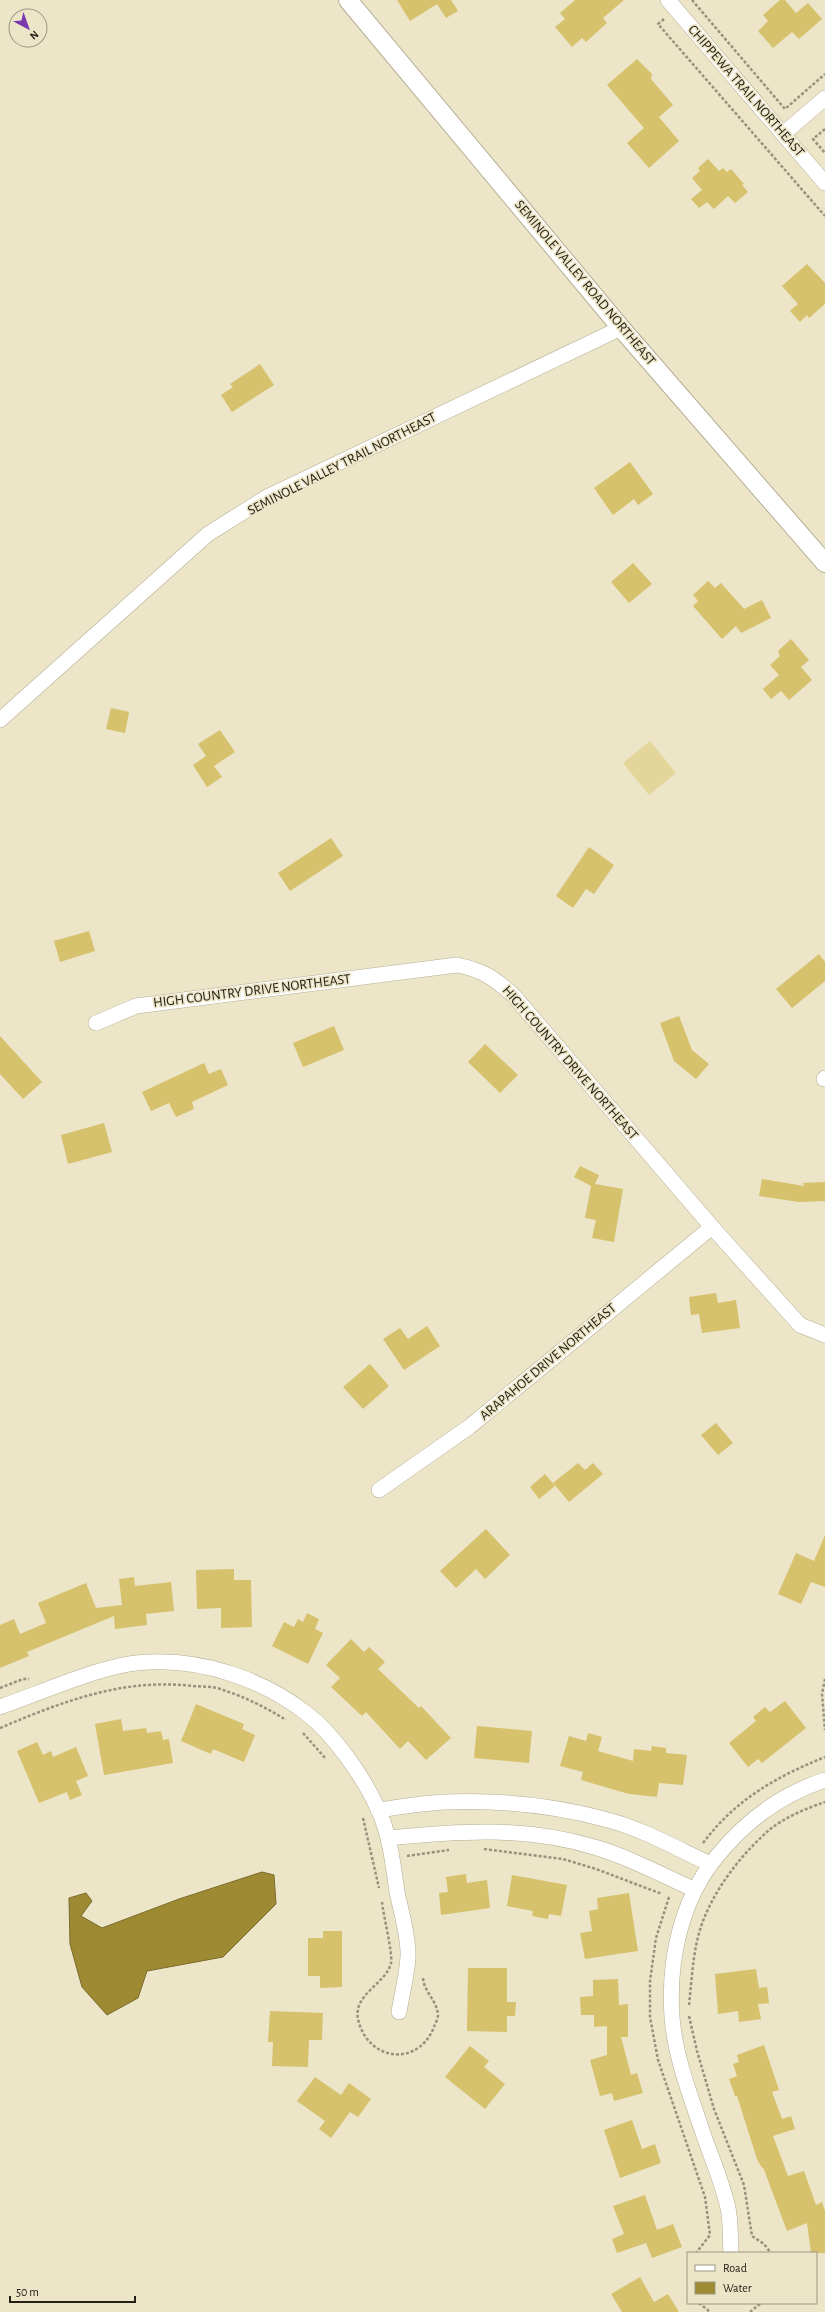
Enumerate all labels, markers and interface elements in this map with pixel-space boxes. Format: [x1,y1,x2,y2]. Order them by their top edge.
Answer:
north arrow [8,8,48,48]
street label: CHIPPEWA TRAIL NORTHEAST [685,23,807,160]
text: N [28,29,41,42]
street label: SEMINOLE VALLEY ROAD NORTHEAST [512,198,658,368]
street label: SEMINOLE VALLEY TRAIL NORTHEAST [245,410,439,518]
street label: HIGH COUNTRY DRIVE NORTHEAST [152,972,352,1010]
street label: HIGH COUNTRY DRIVE NORTHEAST [499,983,641,1143]
street label: ARAPAHOE DRIVE NORTHEAST [477,1301,619,1423]
legend [687,2252,817,2304]
text: Road [723,2262,747,2274]
scale bar [10,2278,135,2304]
text: Water [723,2282,752,2294]
text: 50 m [16,2286,39,2298]

